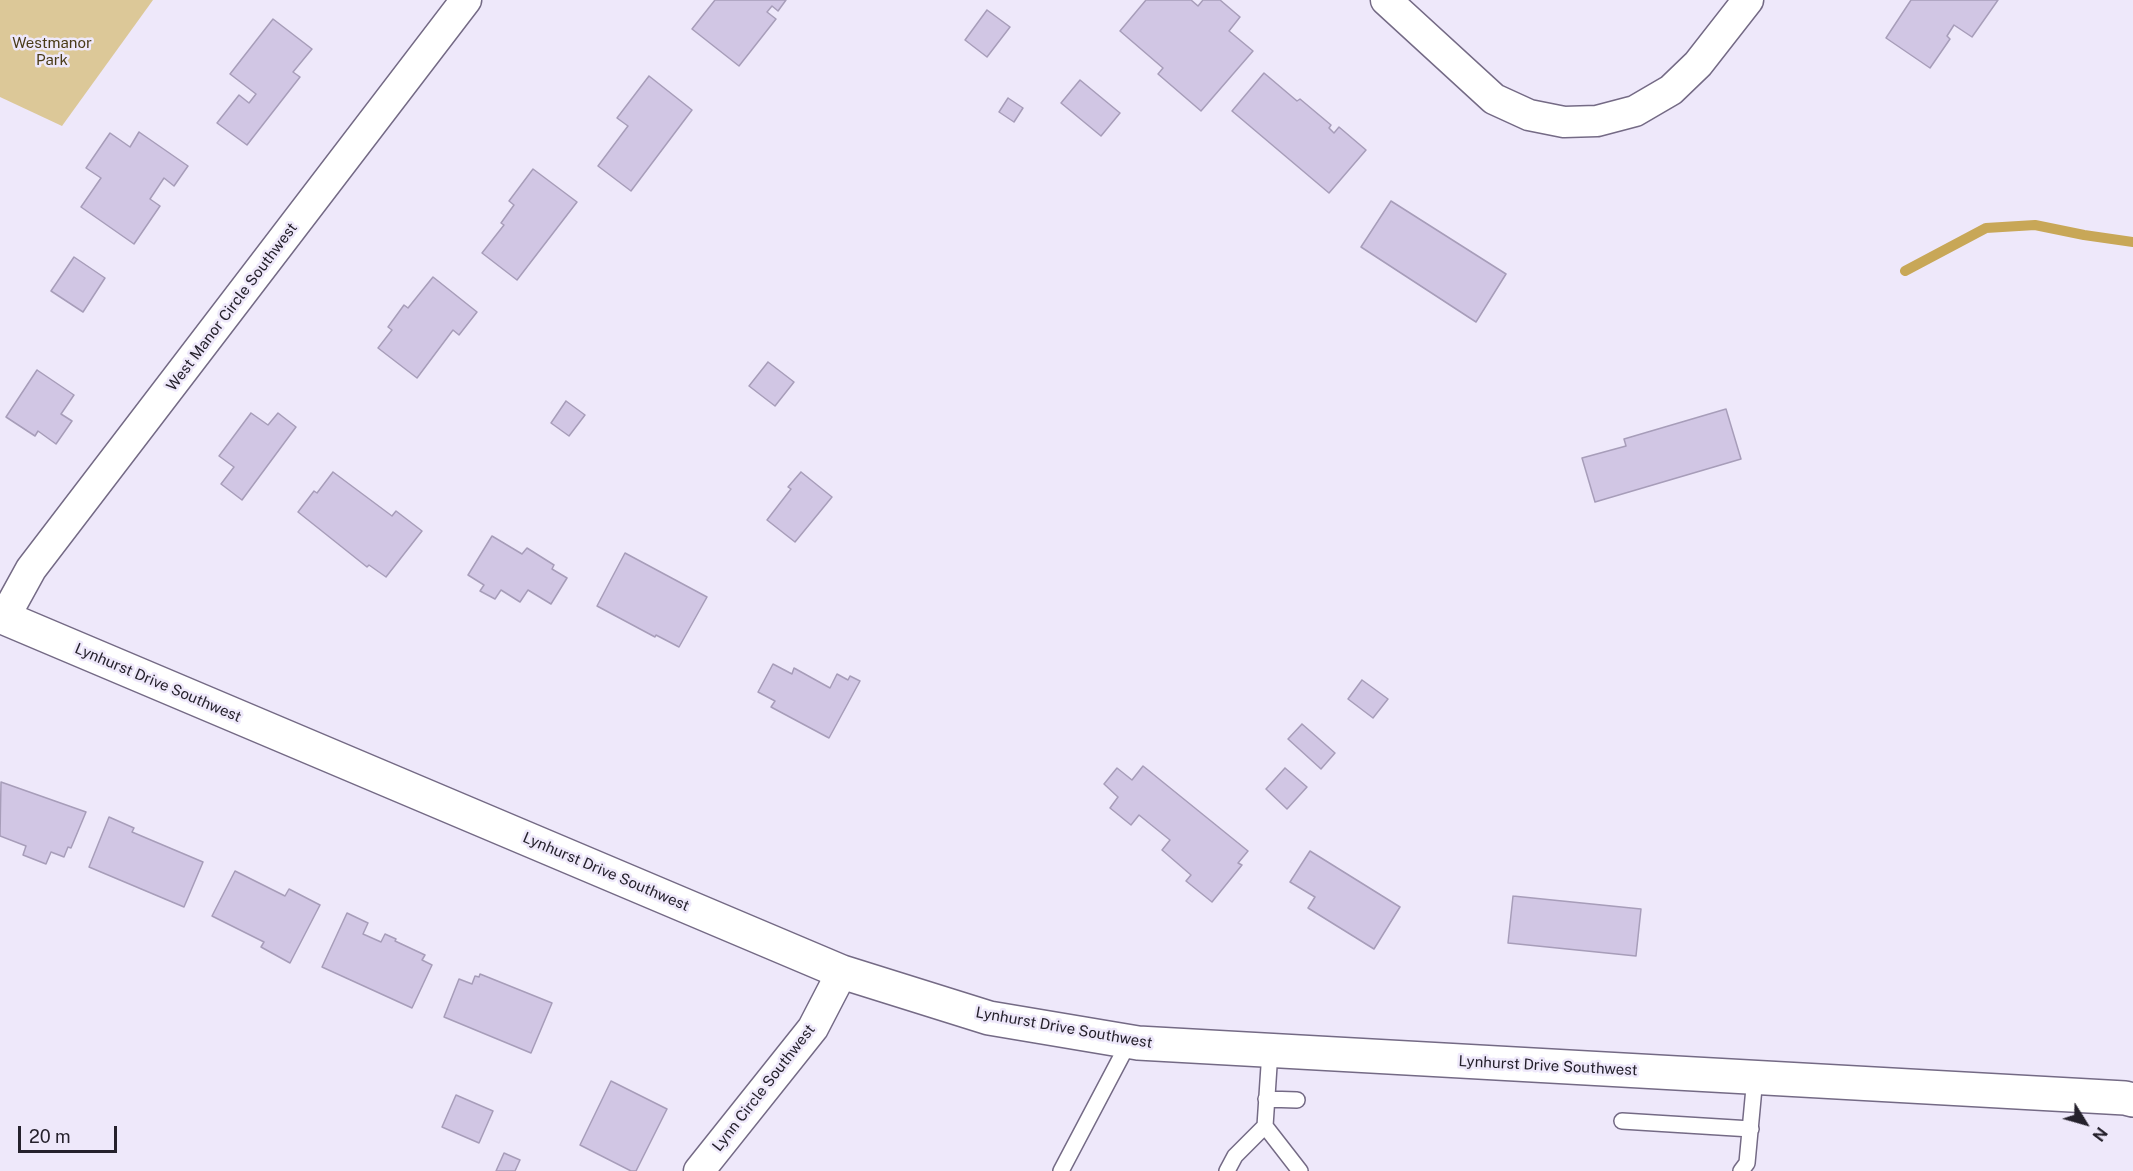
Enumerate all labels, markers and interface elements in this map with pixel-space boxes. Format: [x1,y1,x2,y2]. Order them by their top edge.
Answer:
park label: Westmanor Park [12,34,92,69]
street label: West Manor Circle Southwest [163,219,301,395]
street label: Lynhurst Drive Southwest [72,640,244,726]
street label: Lynhurst Drive Southwest [520,829,692,915]
street label: Lynhurst Drive Southwest [974,1004,1154,1052]
street label: Lynn Circle Southwest [709,1021,819,1155]
street label: Lynhurst Drive Southwest [1458,1052,1638,1080]
north arrow [2055,1093,2115,1153]
scale bar [21,1114,120,1152]
text: N [2088,1123,2111,1145]
text: 20 m [29,1126,71,1147]

